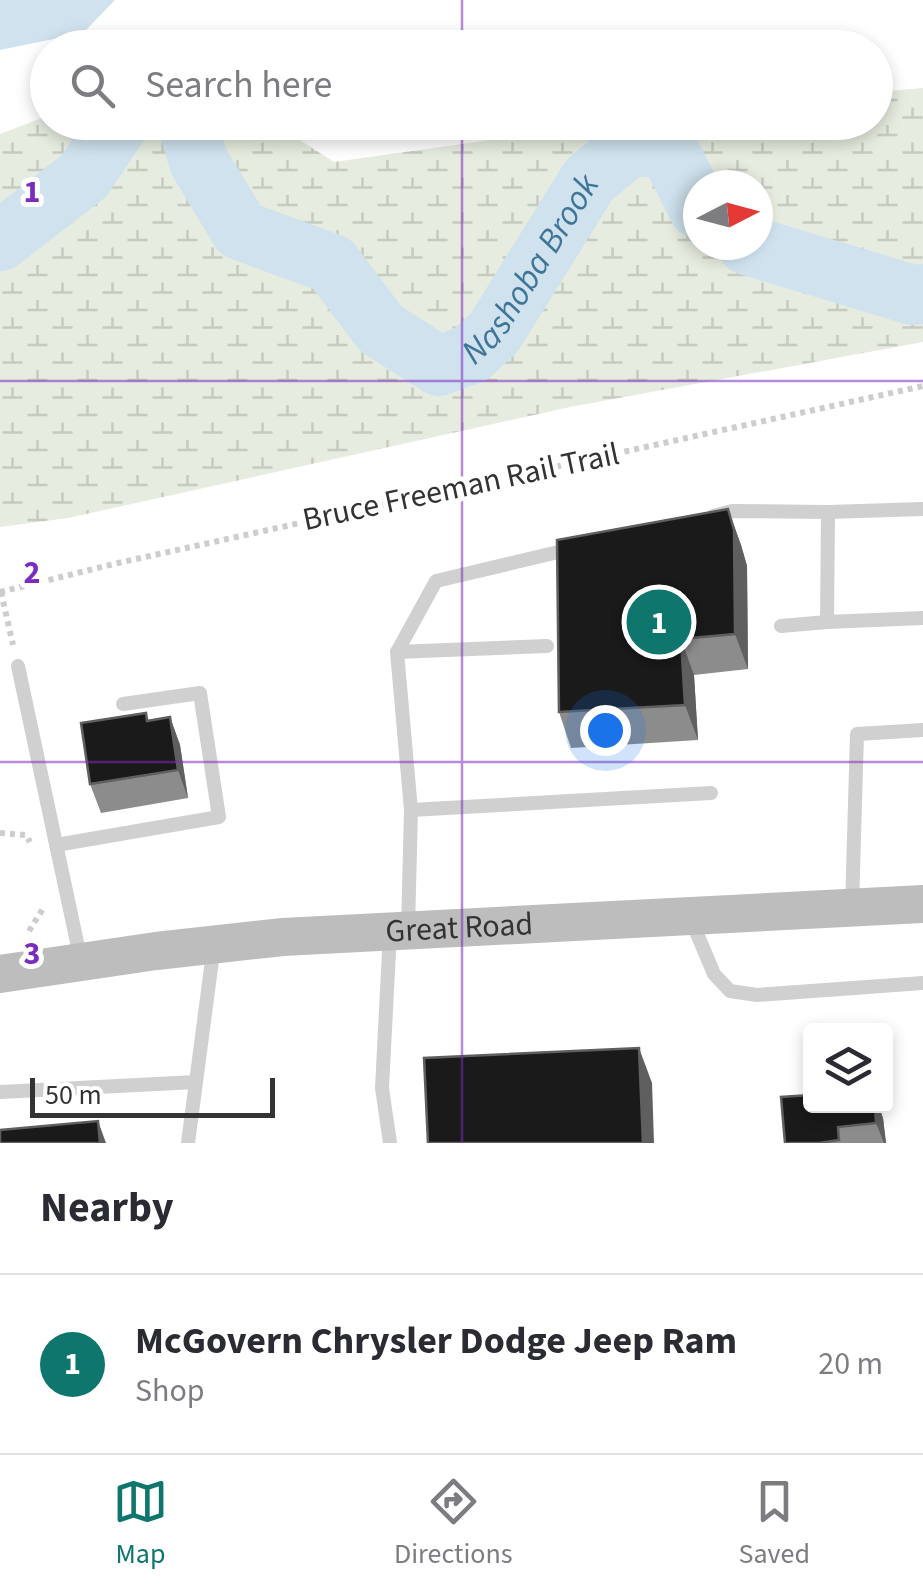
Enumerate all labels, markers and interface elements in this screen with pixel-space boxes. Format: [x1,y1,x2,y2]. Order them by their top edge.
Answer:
search box [30,30,893,140]
icon: search [65,58,120,113]
text: Search here [145,58,332,112]
water label: Nashoba Brook [450,163,612,376]
text: 1 [24,169,40,215]
north arrow [683,170,773,260]
street label: Bruce Freeman Rail Trail [298,431,624,543]
text: 2 [24,550,40,596]
pin: 1 [626,584,692,660]
your location [580,705,631,756]
street label: Great Road [384,901,534,955]
text: 3 [24,931,40,977]
map controls [803,1023,893,1113]
button: layers [803,1023,893,1113]
scale bar [30,1073,275,1118]
text: 50 m [45,1075,102,1115]
text: Nearby [40,1178,174,1238]
text: McGovern Chrysler Dodge Jeep Ram [135,1314,737,1368]
text: 1 [64,1341,81,1387]
text: 20 m [818,1341,883,1387]
text: Shop [135,1368,205,1414]
tab: Map [113,1474,168,1574]
tab: Directions [394,1474,513,1574]
tab: Saved [739,1474,810,1574]

